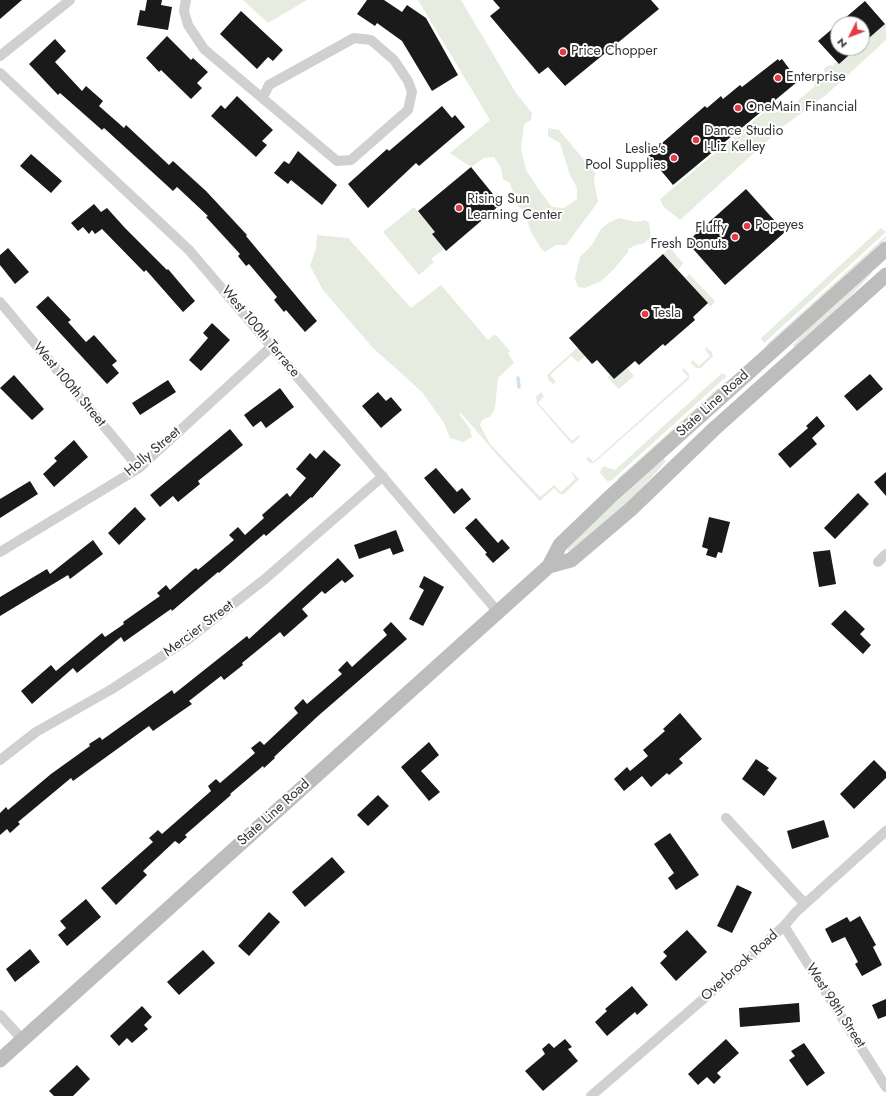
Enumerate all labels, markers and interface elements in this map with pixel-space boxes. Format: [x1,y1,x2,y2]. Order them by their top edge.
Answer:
north arrow [830,16,870,56]
text: N [833,35,851,52]
place label: Price Chopper [571,44,657,60]
marker: Price Chopper [558,47,568,57]
place label: Enterprise [786,70,846,86]
marker: Enterprise [773,73,783,83]
place label: OneMain Financial [746,100,857,116]
marker: OneMain Financial [733,103,743,113]
place label: Dance Studio I-Liz Kelley [704,124,783,156]
marker: Dance Studio I-Liz Kelley [691,135,701,145]
place label: Leslie's Pool Supplies [585,142,666,174]
marker: Leslie's Pool Supplies [669,153,679,163]
place label: Rising Sun Learning Center [467,192,562,224]
marker: Rising Sun Learning Center [454,203,464,213]
place label: Popeyes [755,218,804,234]
place label: Fluffy Fresh Donuts [650,221,727,254]
marker: Popeyes [742,221,752,231]
marker: Fluffy Fresh Donuts [730,232,740,242]
street label: West 100th Terrace [217,283,303,381]
place label: Tesla [653,306,681,322]
marker: Tesla [640,309,650,319]
street label: West 100th Street [29,340,109,430]
street label: State Line Road [673,367,753,441]
street label: Holly Street [122,424,184,480]
street label: Mercier Street [161,597,237,661]
street label: State Line Road [234,776,314,850]
street label: Overbrook Road [698,927,782,1005]
street label: West 98th Street [801,961,869,1051]

